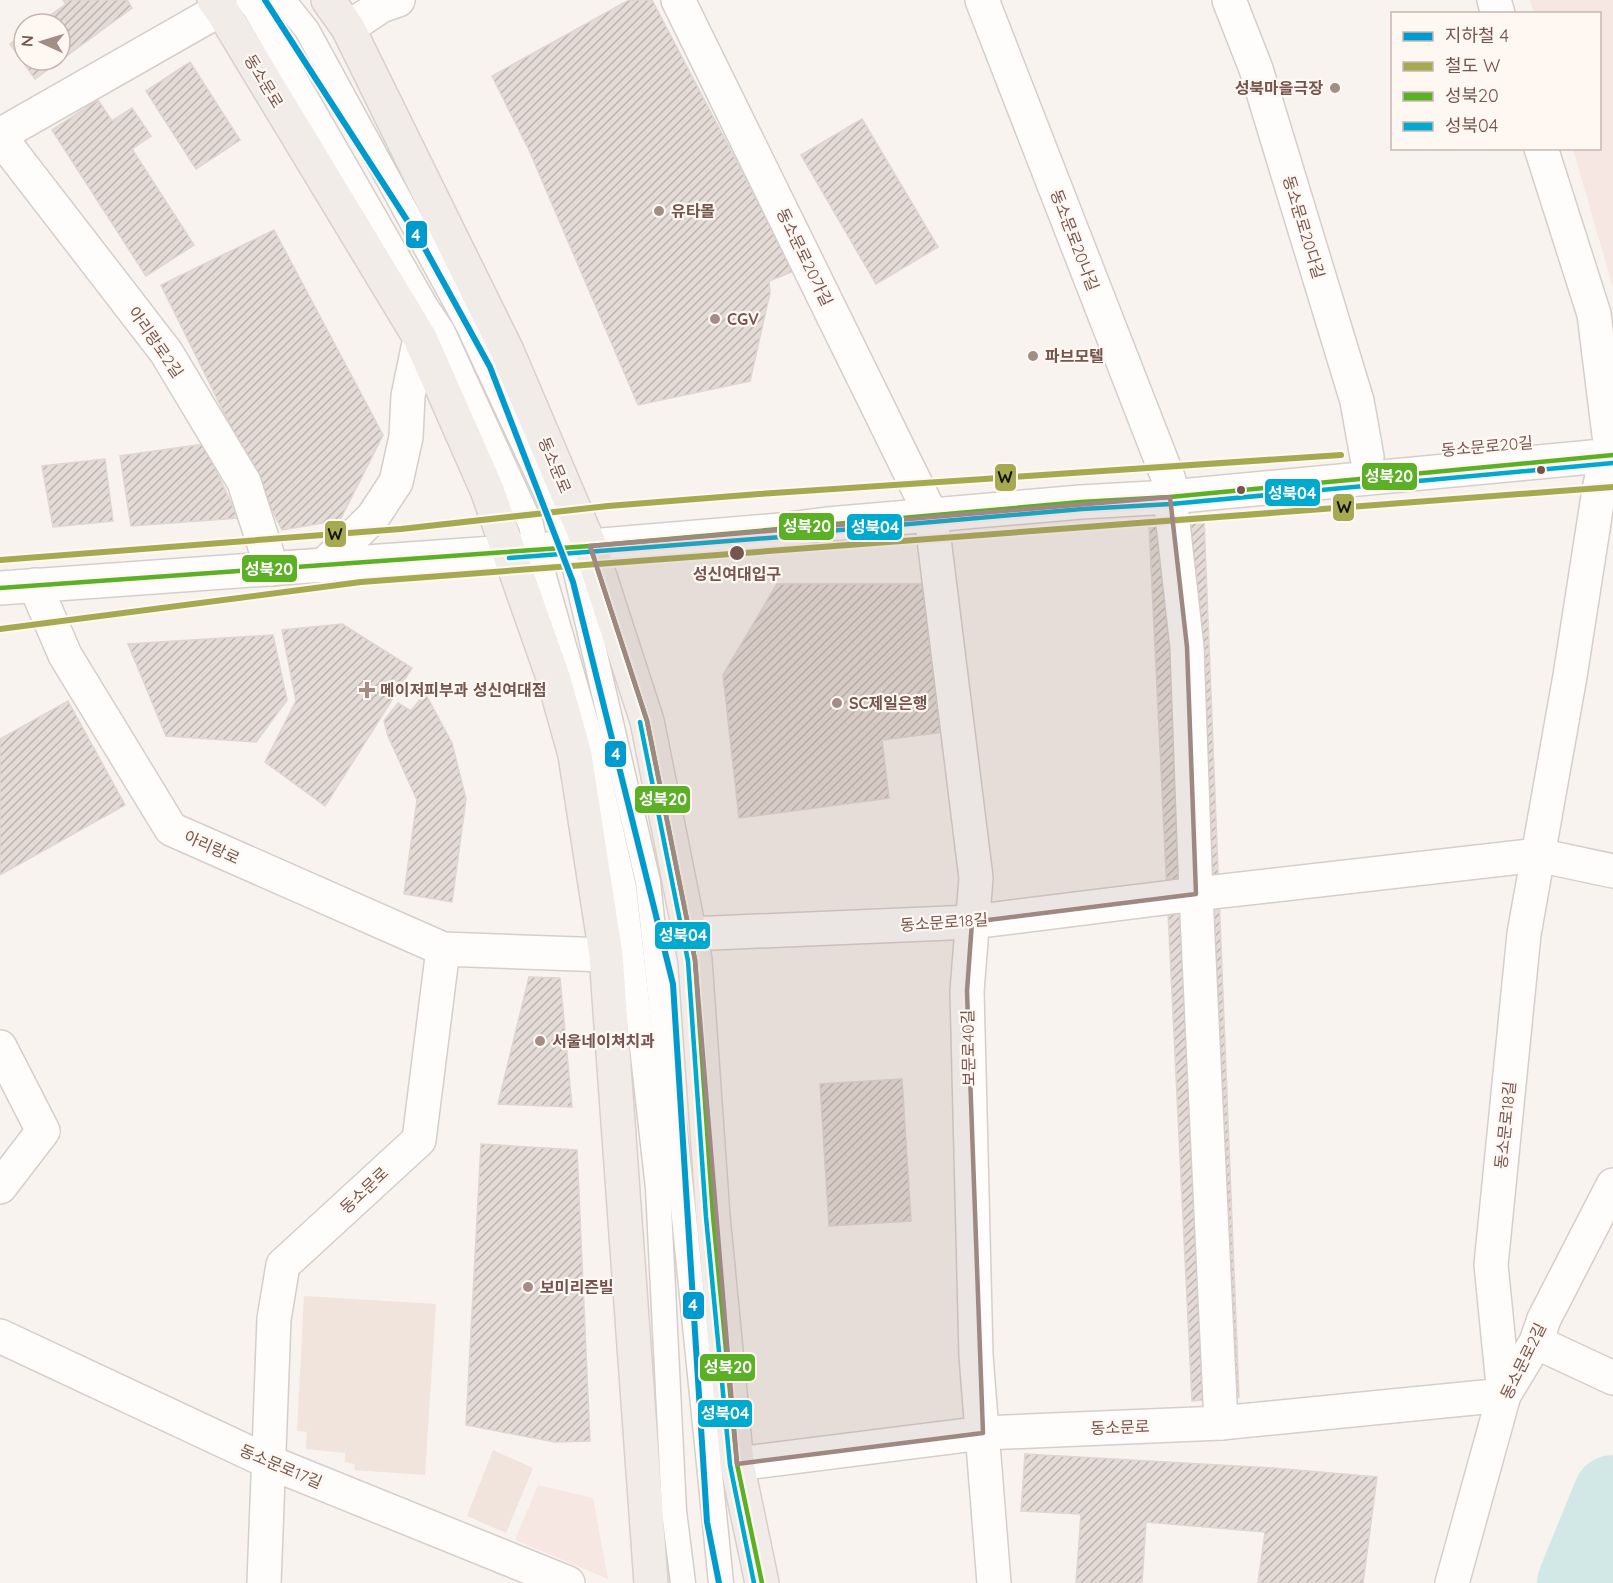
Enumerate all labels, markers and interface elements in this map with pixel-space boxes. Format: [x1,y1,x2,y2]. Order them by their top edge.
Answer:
north arrow [12,12,72,72]
legend [1391,12,1601,150]
text: 지하철 4 [1445,24,1509,47]
text: N [17,34,37,48]
street label: 동소문로 [240,51,288,112]
text: 철도 W [1445,54,1500,77]
place label: 성북마을극장 [1235,78,1323,98]
marker: 성북마을극장 [1328,81,1342,95]
text: 성북20 [1445,84,1499,107]
text: 성북04 [1445,114,1498,137]
street label: 동소문로20다길 [1279,173,1329,281]
street label: 동소문로20나길 [1047,187,1103,293]
place label: 유타몰 [671,201,715,221]
marker: 유타몰 [652,204,666,218]
street label: 동소문로20가길 [773,205,837,309]
line badge: 4 [405,220,428,249]
text: 4 [411,225,421,245]
street label: 아리랑로2길 [124,302,188,382]
place label: CGV [727,309,759,329]
marker: CGV [708,312,722,326]
place label: 파브모텔 [1045,346,1104,366]
marker: 파브모텔 [1026,349,1040,363]
street label: 동소문로20길 [1440,432,1534,460]
street label: 동소문로 [534,434,576,496]
line badge: 성북20 [1361,462,1418,491]
line badge: W [994,463,1017,492]
unlabelled marker [1535,464,1547,476]
text: 성북20 [1365,466,1413,486]
text: W [997,467,1013,487]
line badge: 성북04 [1264,478,1321,507]
text: 성북04 [1268,483,1317,503]
unlabelled marker [1235,484,1247,496]
line badge: W [1332,493,1355,522]
text: W [1336,497,1352,517]
line badge: 성북20 [778,512,835,541]
line badge: 성북04 [846,513,903,541]
text: 성북20 [783,516,831,536]
text: 성북04 [851,517,900,537]
line badge: W [324,520,347,548]
text: W [327,524,343,544]
marker: 성신여대입구 [728,544,746,562]
line badge: 성북20 [241,554,298,583]
text: 성북20 [245,559,293,579]
place label: 성신여대입구 [693,564,781,584]
place label: 메이저피부과 성신여대점 [380,680,546,700]
marker: 메이저피부과 성신여대점 [358,681,376,699]
place label: SC제일은행 [849,693,927,713]
marker: SC제일은행 [830,696,844,710]
line badge: 4 [604,740,627,768]
text: 4 [611,744,621,764]
line badge: 성북20 [634,785,691,814]
text: 성북20 [639,789,687,809]
street label: 아리랑로 [181,826,243,868]
street label: 동소문로18길 [899,909,989,935]
line badge: 성북04 [654,921,711,950]
text: 성북04 [659,925,708,945]
street label: 보문로40길 [957,1009,979,1087]
place label: 서울네이쳐치과 [552,1031,655,1051]
marker: 서울네이쳐치과 [533,1034,547,1048]
street label: 동소문로18길 [1490,1080,1520,1170]
street label: 동소문로 [336,1162,393,1217]
place label: 보미리즌빌 [540,1277,614,1297]
marker: 보미리즌빌 [521,1280,535,1294]
line badge: 4 [682,1291,705,1320]
text: 4 [688,1295,698,1315]
street label: 동소문로2길 [1496,1320,1550,1402]
line badge: 성북20 [699,1353,756,1382]
text: 성북20 [704,1357,752,1377]
line badge: 성북04 [697,1399,753,1428]
text: 성북04 [701,1403,750,1423]
street label: 동소문로 [1090,1416,1150,1438]
street label: 동소문로17길 [237,1440,325,1492]

